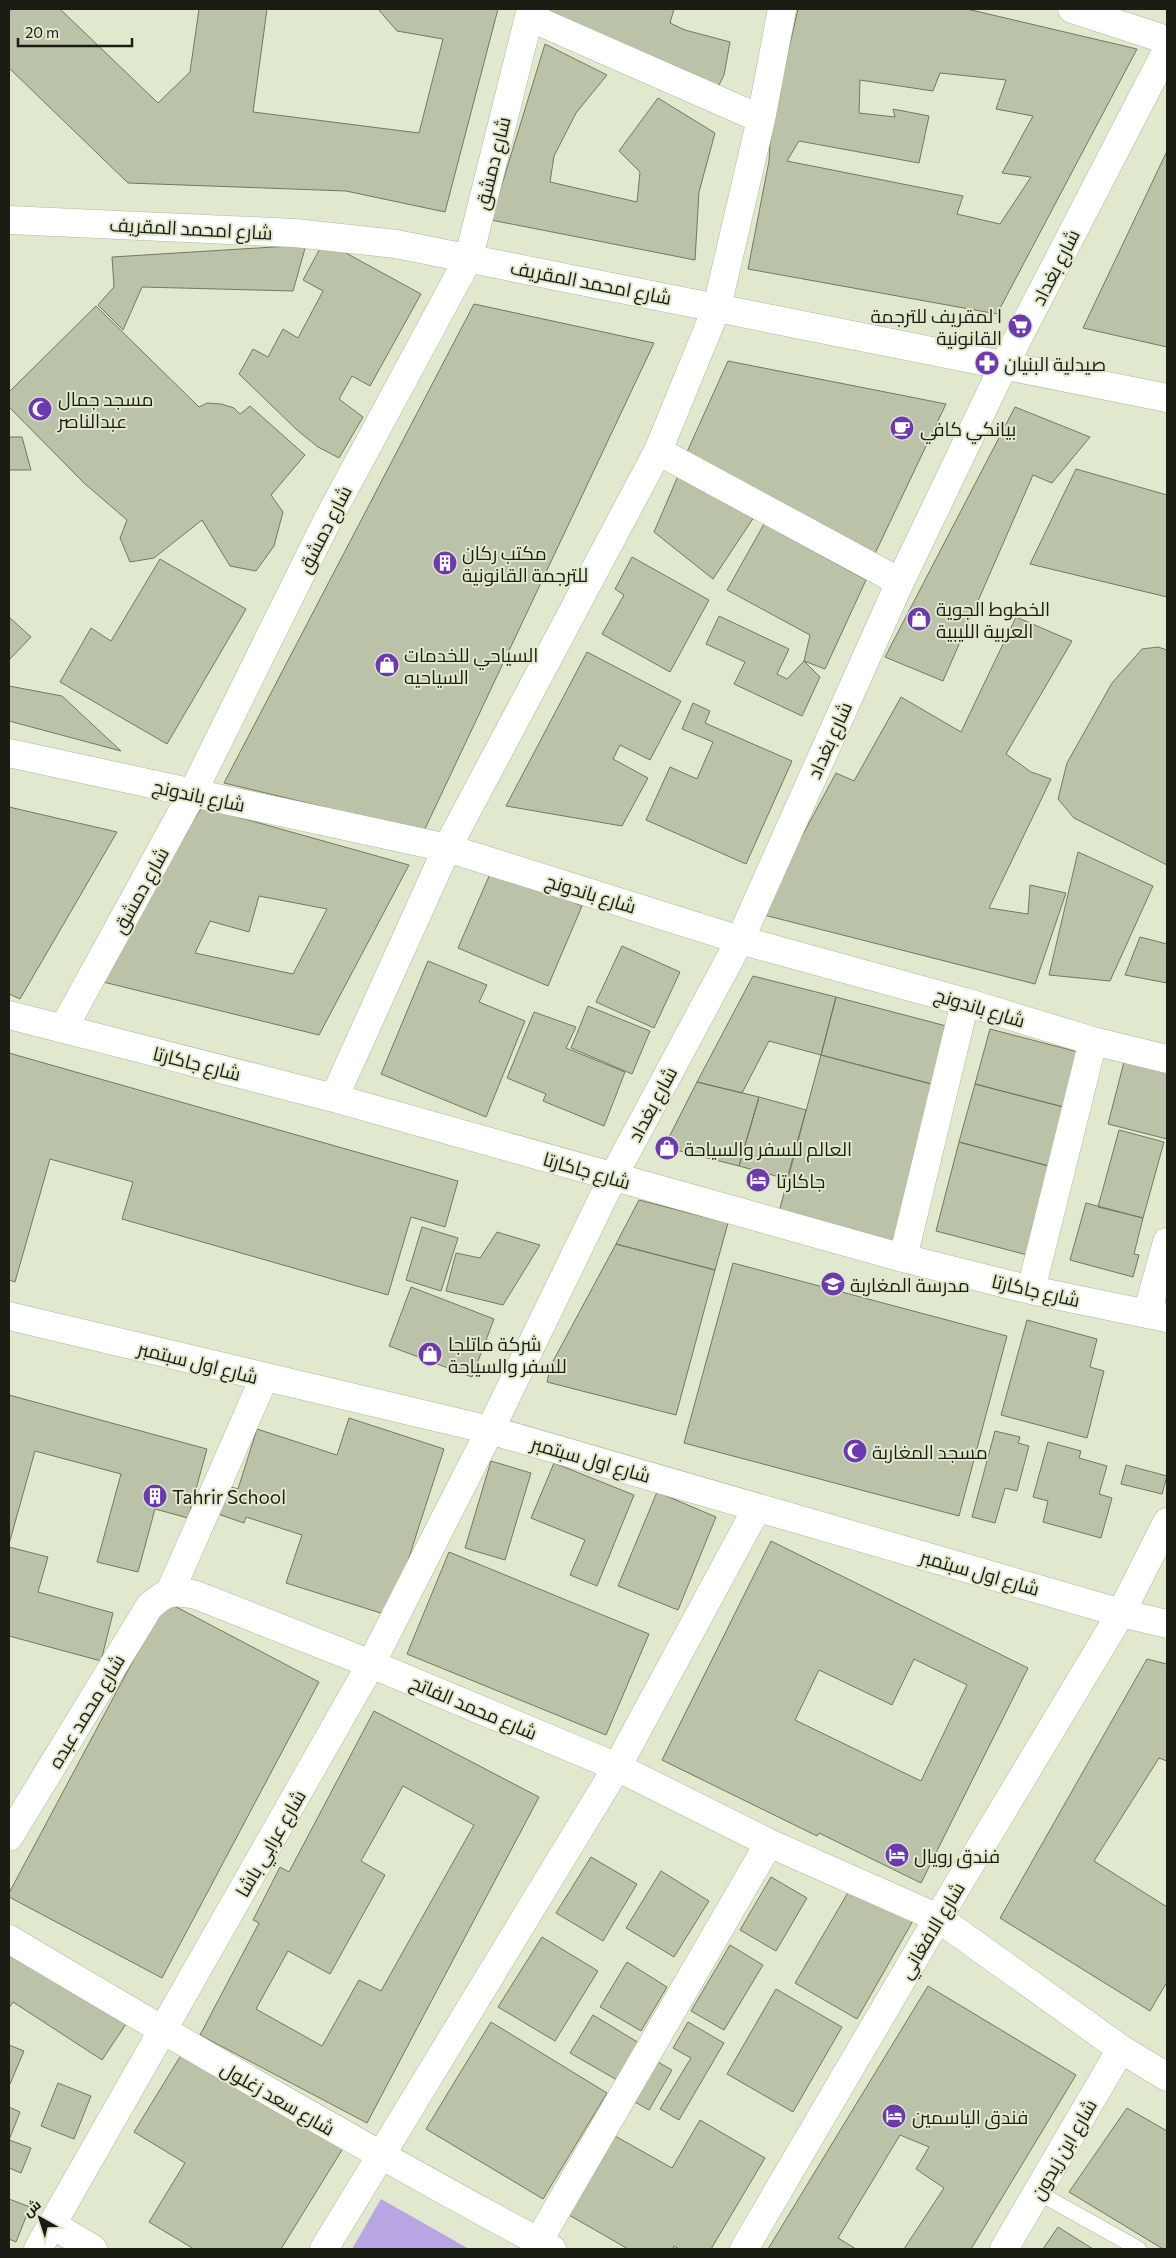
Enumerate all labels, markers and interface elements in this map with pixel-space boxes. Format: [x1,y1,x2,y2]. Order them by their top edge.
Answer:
scale bar [18,15,131,47]
text: 20 m [25,23,59,41]
street label: شارع دمشق [469,114,518,213]
street label: شارع امحمد المقريف [109,212,273,247]
street label: شارع بغداد [1026,225,1087,310]
street label: شارع امحمد المقريف [508,255,673,312]
place label: ا لمقريف للترجمة القانونية [870,304,1002,350]
supermarket icon: ا لمقريف للترجمة القانونية [1007,313,1033,339]
pharmacy icon: صيدلية البنيان [974,350,1000,376]
place label: صيدلية البنيان [1004,352,1106,376]
place label: مسجد جمال عبدالناصر [57,387,153,433]
mosque icon: مسجد جمال عبدالناصر [27,396,53,422]
cafe icon: بيانكي كافي [889,415,915,441]
place label: بيانكي كافي [920,417,1016,444]
street label: شارع دمشق [292,481,359,578]
place label: مكتب ركان للترجمة القانونية [462,541,588,587]
building icon: مكتب ركان للترجمة القانونية [432,550,458,576]
place label: الخطوط الجوية العربية الليبية [936,597,1050,643]
shop icon: الخطوط الجوية العربية الليبية [906,606,932,632]
place label: السياحي للخدمات السياحيه [404,643,538,688]
shop icon: السياحي للخدمات السياحيه [374,652,400,678]
street label: شارع بغداد [802,698,859,783]
street label: شارع باندونج [150,774,247,819]
street label: شارع دمشق [107,843,176,939]
street label: شارع باندونج [542,868,639,921]
street label: شارع باندونج [931,982,1028,1035]
street label: شارع جاكارتا [150,1041,243,1088]
street label: شارع بغداد [623,1062,684,1147]
shop icon: العالم للسفر والسياحة [654,1135,680,1161]
place label: العالم للسفر والسياحة [684,1137,852,1163]
street label: شارع جاكارتا [540,1147,633,1196]
hotel icon: جاكارتا [745,1167,771,1193]
place label: جاكارتا [776,1169,825,1193]
street label: شارع جاكارتا [989,1269,1082,1314]
school or university icon: مدرسة المغاربة [820,1271,846,1297]
place label: مدرسة المغاربة [850,1273,970,1297]
place label: شركة ماتلجا للسفر والسياحة [448,1332,567,1378]
street label: شارع اول سبتمبر [134,1336,261,1391]
shop icon: شركة ماتلجا للسفر والسياحة [417,1341,443,1367]
street label: شارع اول سبتمبر [527,1431,653,1490]
mosque icon: مسجد المغاربة [842,1438,868,1464]
place label: مسجد المغاربة [872,1440,988,1464]
building icon: Tahrir School [142,1483,168,1509]
place label: Tahrir School [172,1485,286,1508]
street label: شارع اول سبتمبر [916,1544,1042,1603]
street label: شارع محمد عبده [43,1650,132,1774]
street label: شارع محمد الفاتح [406,1670,541,1747]
street label: شارع عرابي باشا [230,1785,313,1903]
hotel icon: فندق رويال [884,1842,910,1868]
place label: فندق رويال [914,1844,1000,1869]
street label: شارع الافغاني [893,1877,972,1985]
street label: شارع سعد زغلول [215,2056,339,2142]
street label: شارع ابن زيدون [1025,2095,1104,2205]
hotel icon: فندق الياسمين [881,2103,907,2129]
place label: فندق الياسمين [912,2105,1028,2130]
north arrow [15,2193,65,2243]
text: ش [19,2195,44,2221]

